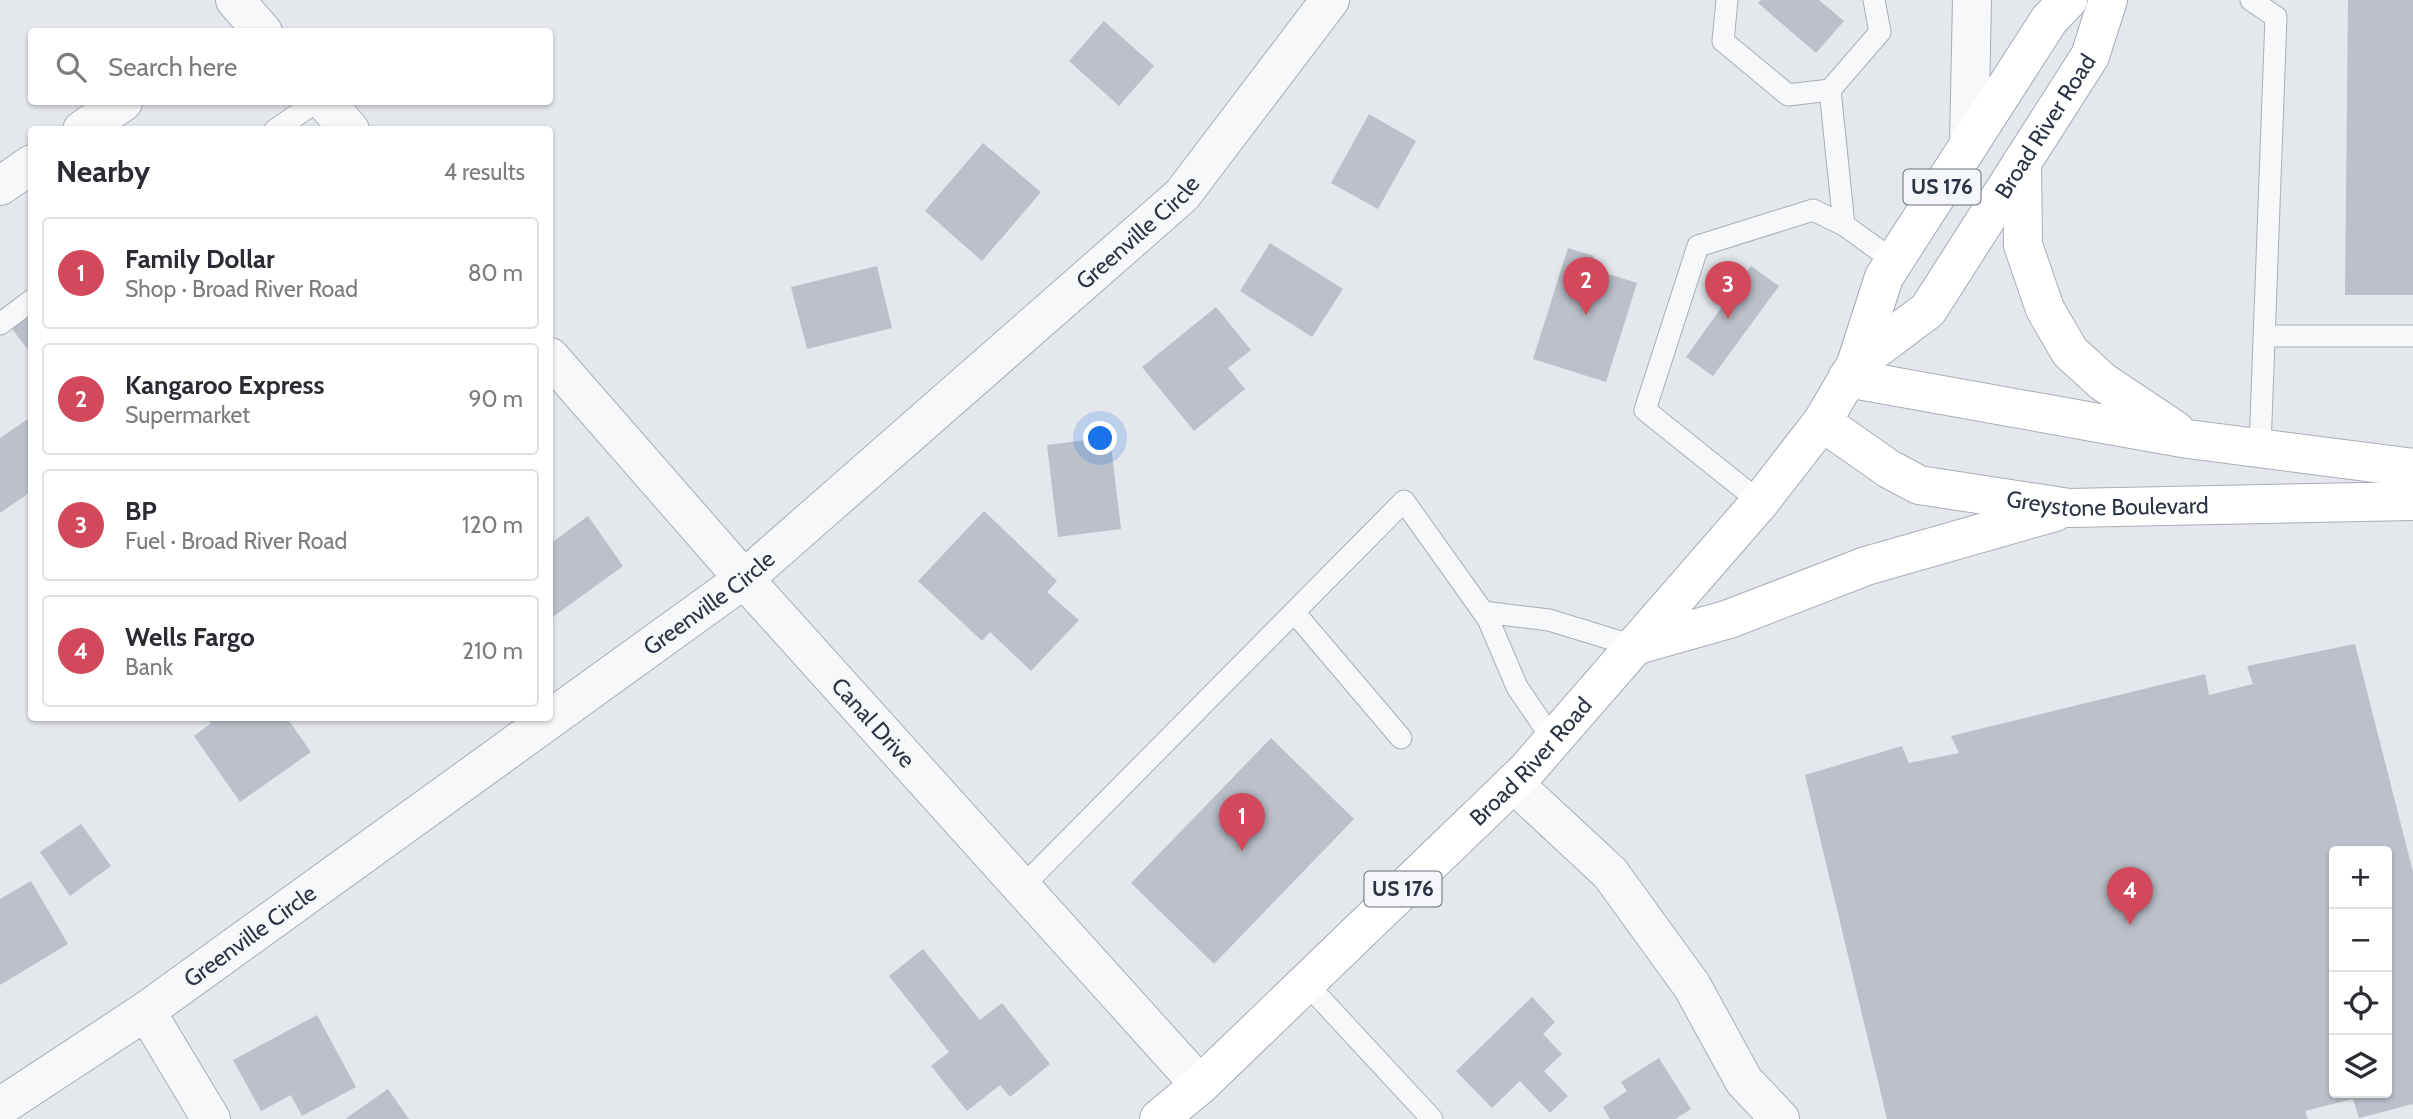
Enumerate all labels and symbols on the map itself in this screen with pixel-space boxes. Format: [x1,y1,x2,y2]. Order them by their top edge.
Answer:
street label: Broad River Road [1989,49,2102,204]
street label: Greenville Circle [1070,170,1206,295]
road number: US 176 [1904,170,1980,204]
pin: 2 [1563,257,1609,315]
pin: 3 [1705,261,1751,319]
your location [1083,421,1117,455]
street label: Greystone Boulevard [2005,485,2209,522]
street label: Greenville Circle [638,545,780,661]
street label: Canal Drive [826,672,921,773]
street label: Broad River Road [1464,692,1598,832]
pin: 1 [1219,793,1265,851]
pin: 4 [2107,867,2153,925]
road number: US 176 [1364,872,1442,906]
street label: Greenville Circle [178,879,322,993]

